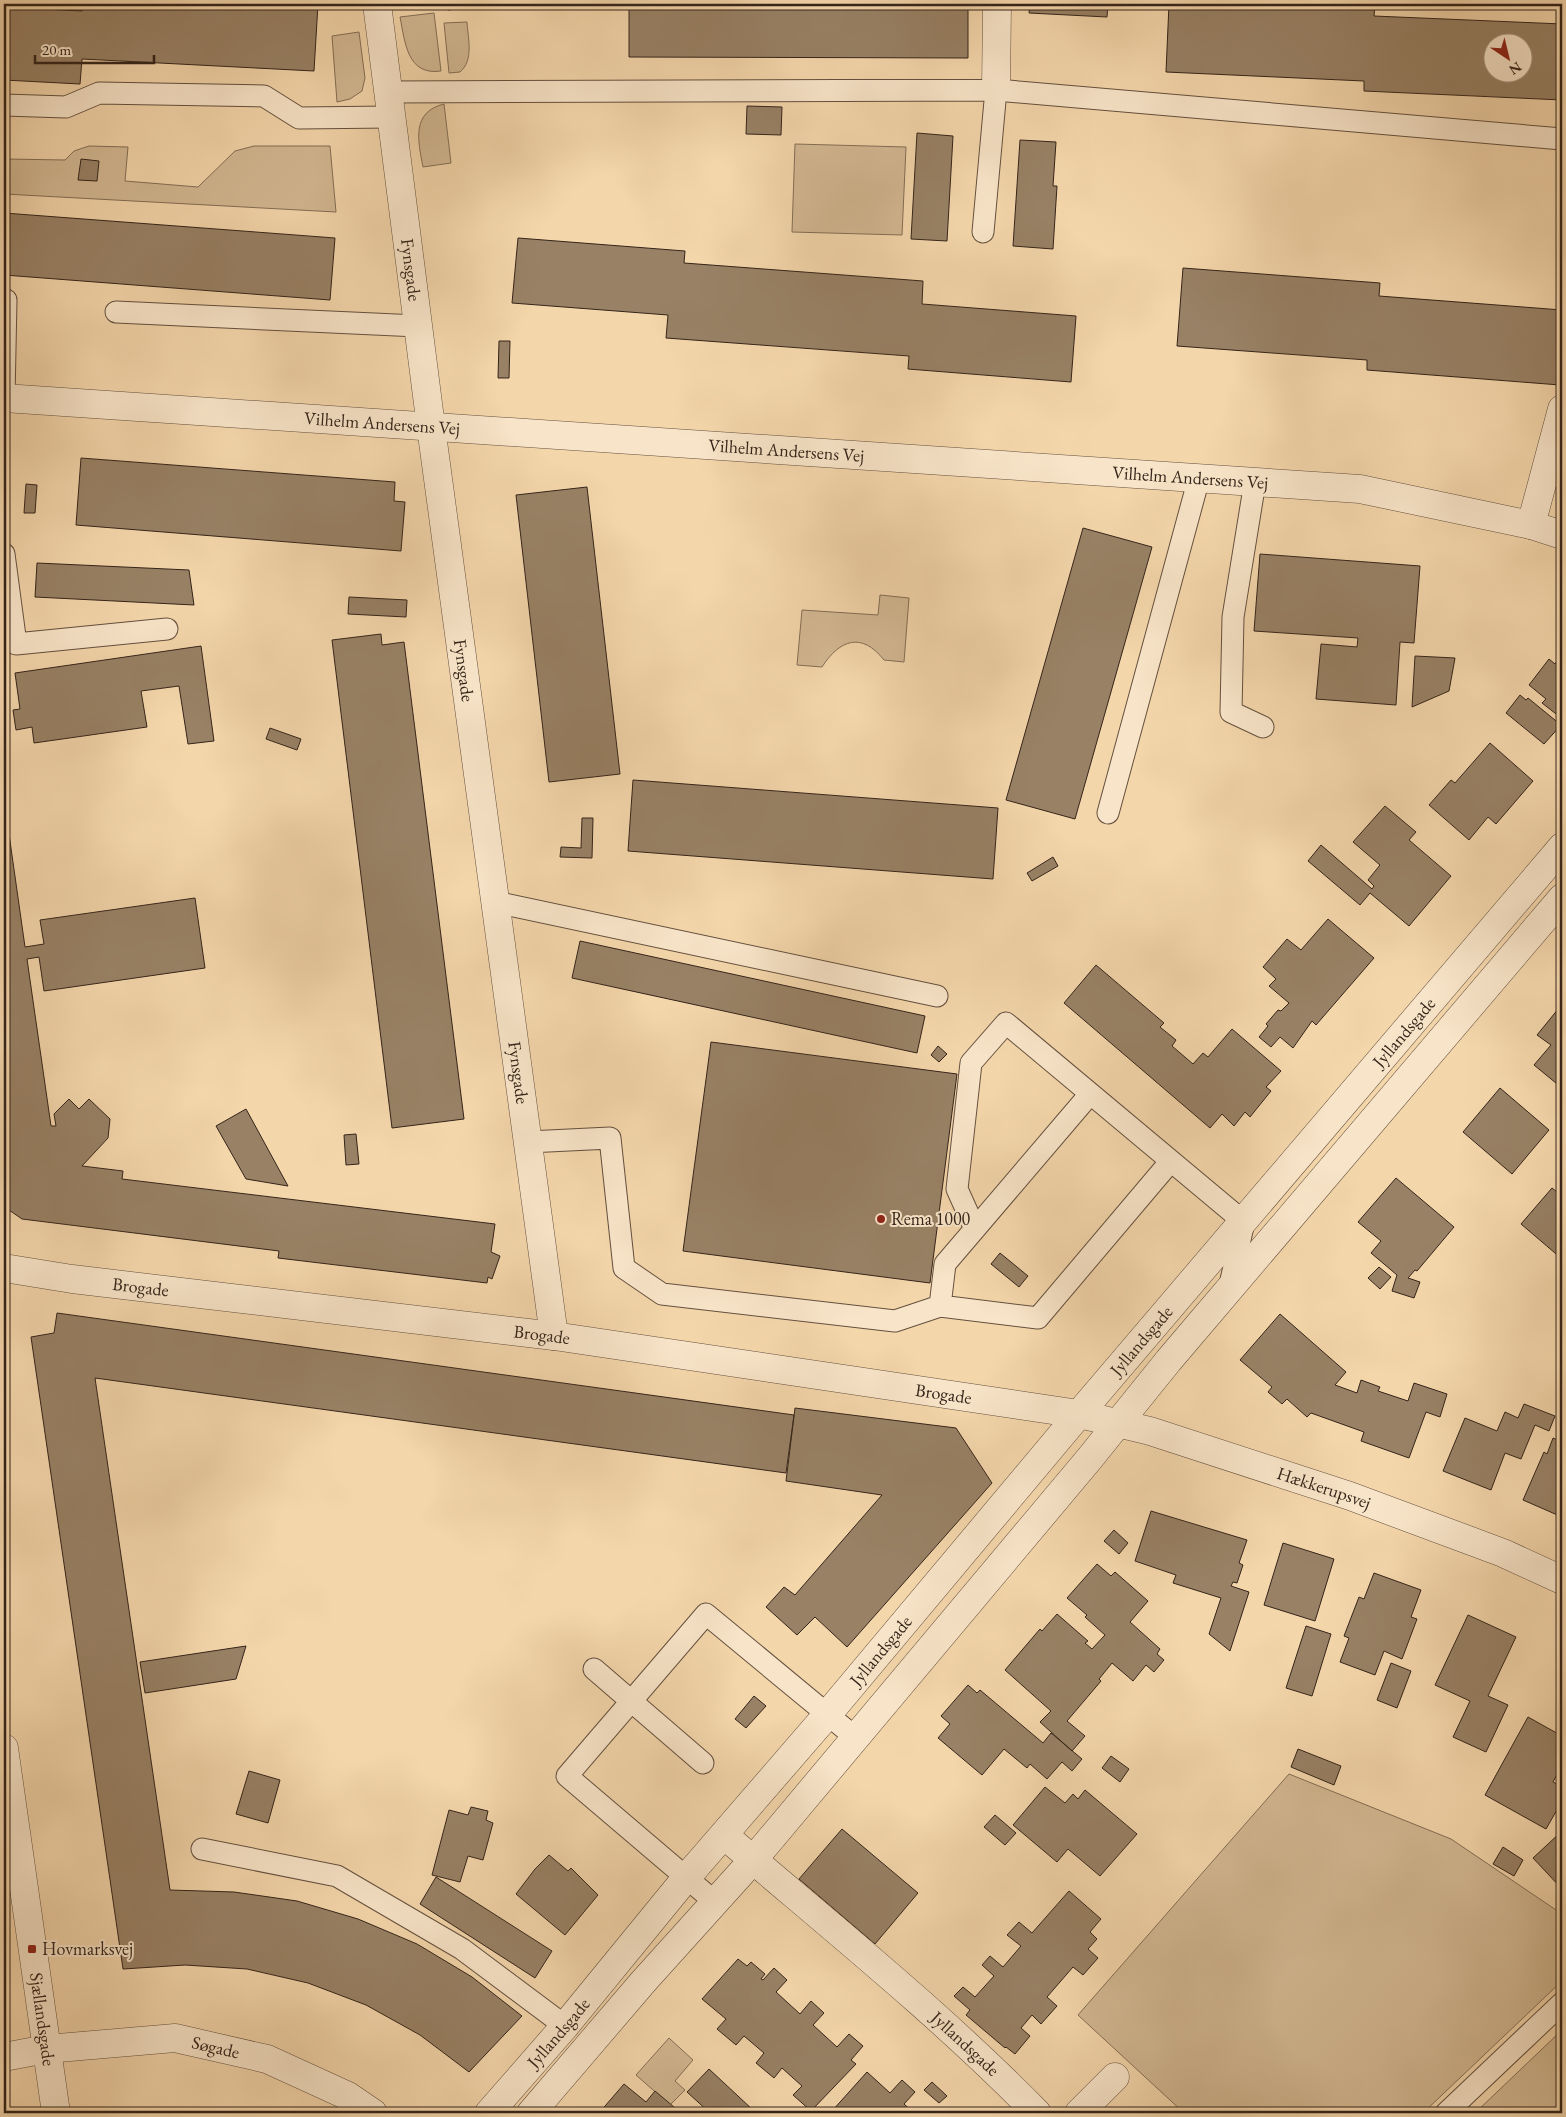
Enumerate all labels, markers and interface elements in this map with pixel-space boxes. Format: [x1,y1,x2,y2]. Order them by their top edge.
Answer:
scale bar [35,32,154,64]
north arrow [1484,32,1534,82]
text: 20 m [42,40,71,59]
text: N [1505,58,1525,80]
street label: Fynsgade [396,237,427,303]
street label: Vilhelm Andersens Vej [304,406,461,440]
street label: Vilhelm Andersens Vej [708,433,865,467]
street label: Vilhelm Andersens Vej [1112,460,1269,494]
street label: Fynsgade [449,637,480,703]
street label: Jyllandsgade [1366,992,1440,1074]
street label: Fynsgade [503,1040,534,1105]
place label: Rema 1000 [891,1207,971,1230]
marker: Rema 1000 [875,1213,887,1225]
street label: Brogade [111,1272,170,1301]
street label: Jyllandsgade [1103,1300,1177,1382]
street label: Brogade [512,1319,572,1349]
street label: Brogade [914,1378,973,1409]
street label: Hækkerupsvej [1274,1461,1374,1514]
street label: Jyllandsgade [843,1610,917,1692]
place label: Hovmarksvej [42,1937,133,1960]
marker: Hovmarksvej [26,1943,38,1955]
street label: Sjællandsgade [25,1971,61,2067]
street label: Jyllandsgade [520,1993,595,2074]
street label: Jyllandsgade [925,2005,1005,2081]
street label: Søgade [190,2030,242,2063]

